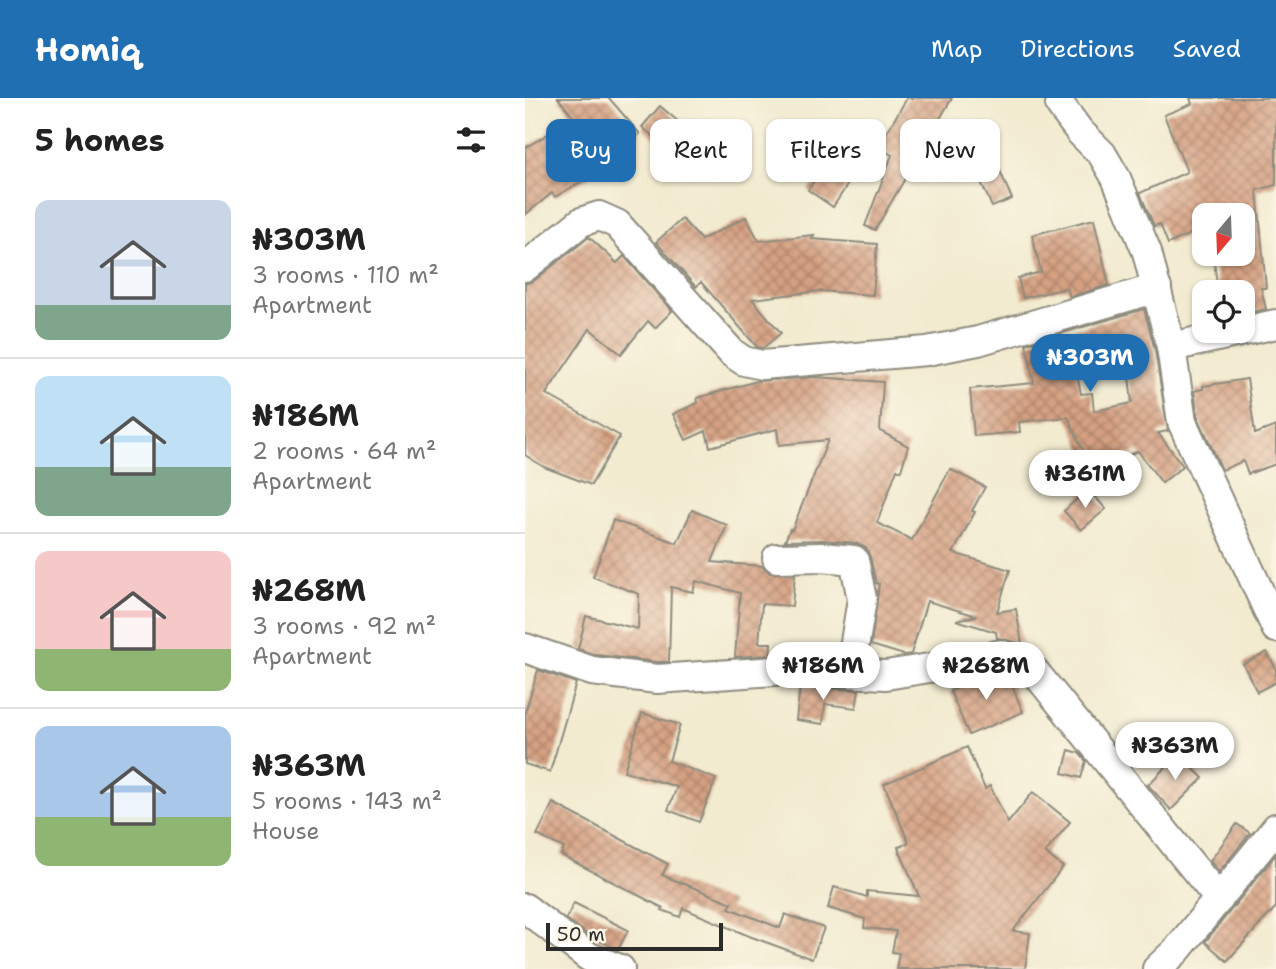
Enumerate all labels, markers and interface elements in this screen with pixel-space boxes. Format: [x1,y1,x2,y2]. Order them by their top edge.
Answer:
text: Homiq [35,27,141,72]
text: Map [931,33,982,65]
text: Directions [1020,33,1135,65]
text: Saved [1173,33,1241,65]
chip: Buy [546,119,636,182]
chip: Rent [650,119,752,182]
chip: Filters [766,119,886,182]
chip: New [900,119,1000,182]
text: 5 homes [35,120,165,161]
icon: filters [452,121,490,159]
north arrow [1192,203,1255,266]
map controls [1192,203,1255,343]
text: ₦303M [252,219,366,260]
icon: home [91,228,175,312]
text: 3 rooms · 110 m² [252,260,439,290]
button: locate [1192,280,1255,343]
text: Apartment [252,290,372,320]
pin: ₦303M [1041,334,1139,394]
text: ₦303M [1046,342,1134,372]
text: ₦186M [252,395,359,436]
icon: home [91,404,175,488]
text: 2 rooms · 64 m² [252,436,436,466]
pin: ₦361M [1036,450,1134,510]
text: ₦361M [1045,458,1125,488]
text: Apartment [252,466,372,496]
text: ₦268M [252,570,366,611]
icon: home [91,579,175,663]
text: 3 rooms · 92 m² [252,611,436,641]
text: Apartment [252,641,372,671]
pin: ₦186M [774,642,872,702]
pin: ₦268M [937,642,1035,702]
text: ₦186M [782,650,864,680]
text: ₦268M [942,650,1030,680]
pin: ₦363M [1126,722,1224,782]
text: ₦363M [1131,730,1219,760]
text: ₦363M [252,745,366,786]
icon: home [91,754,175,838]
text: 5 rooms · 143 m² [252,786,442,816]
text: House [252,816,320,846]
scale bar [546,920,723,952]
text: 50 m [557,922,605,947]

